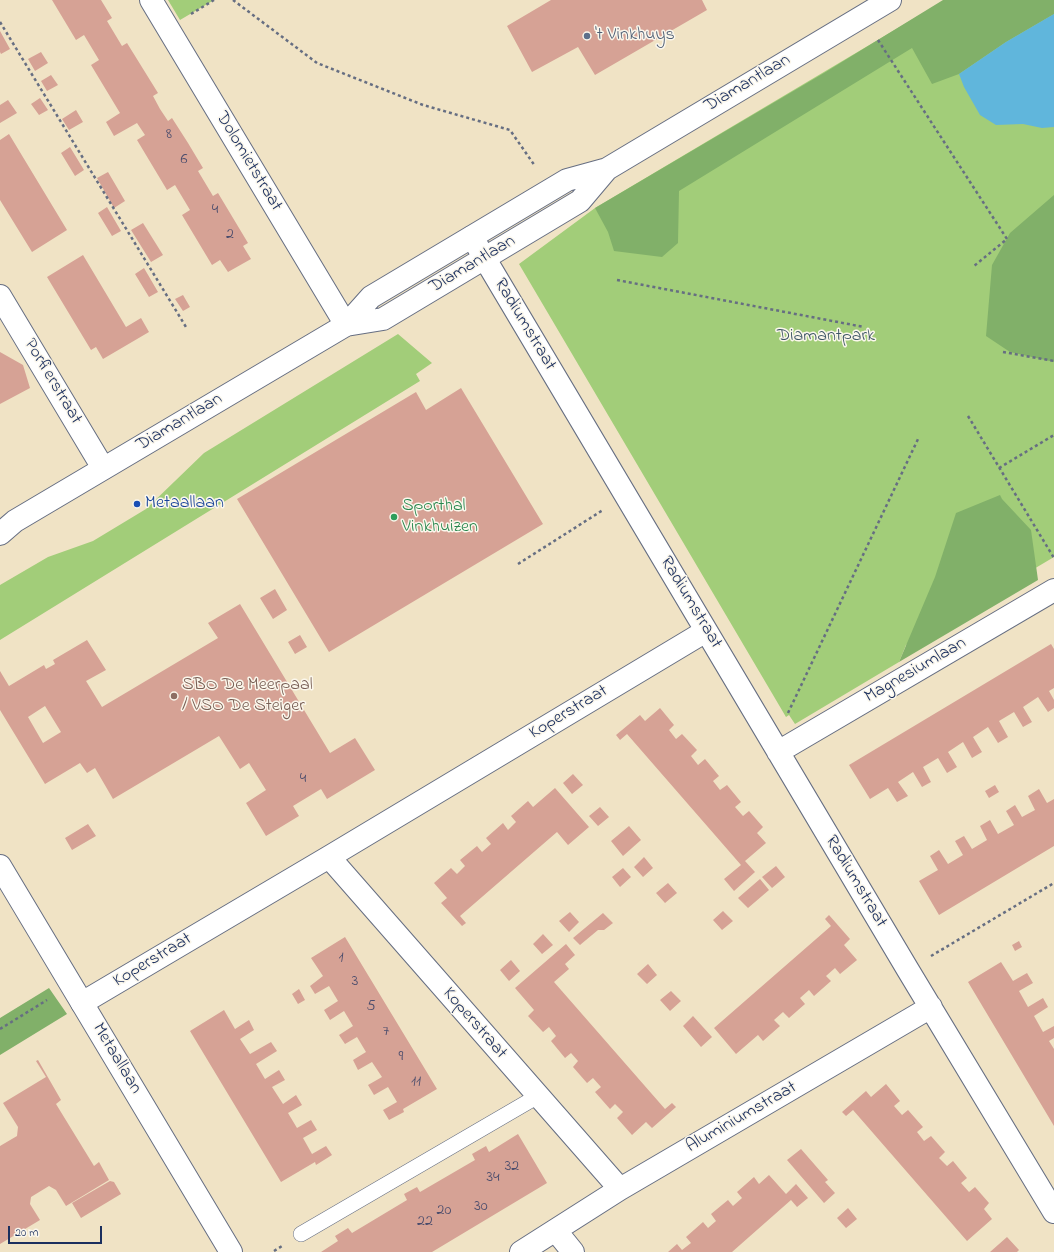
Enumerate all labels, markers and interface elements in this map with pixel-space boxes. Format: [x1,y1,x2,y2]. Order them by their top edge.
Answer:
place label: 't Vinkhuys [595,25,675,47]
marker: 't Vinkhuys [582,31,592,41]
street label: Diamantlaan [701,50,795,118]
street label: Dolomietstraat [210,108,286,216]
house number: 8 [166,125,172,145]
house number: 6 [180,150,188,170]
house number: 4 [212,200,218,220]
house number: 2 [226,225,234,245]
street label: Diamantlaan [426,231,520,299]
street label: Radiumstraat [488,275,560,375]
park label: Diamantpark [777,326,875,348]
street label: Porfierstraat [18,335,86,429]
street label: Diamantlaan [133,389,227,457]
place label: Metaallaan [145,493,224,515]
place label: Sporthal Vinkhuizen [402,496,478,538]
marker: Metaallaan [132,499,142,509]
marker: Sporthal Vinkhuizen [389,512,399,522]
street label: Radiumstraat [654,553,726,653]
street label: Magnesiumlaan [861,633,971,709]
place label: SBO De Meerpaal / VSO De Steiger [182,675,313,718]
street label: Koperstraat [526,681,612,745]
marker: SBO De Meerpaal / VSO De Steiger [169,691,179,701]
house number: 4 [300,769,306,789]
street label: Radiumstraat [819,832,891,932]
street label: Koperstraat [110,929,196,993]
house number: 1 [338,948,344,968]
house number: 3 [352,972,358,992]
street label: Koperstraat [437,984,511,1064]
house number: 5 [366,997,376,1017]
street label: Metaallaan [86,1020,146,1098]
house number: 7 [383,1022,389,1042]
house number: 9 [399,1047,403,1067]
house number: 11 [411,1072,421,1092]
street label: Aluminiumstraat [683,1078,801,1158]
house number: 32 [505,1157,519,1177]
house number: 34 [486,1168,500,1188]
house number: 30 [474,1197,488,1217]
house number: 20 [437,1201,451,1221]
house number: 22 [417,1212,433,1232]
scale bar [10,1218,104,1244]
text: 20 m [15,1224,38,1242]

